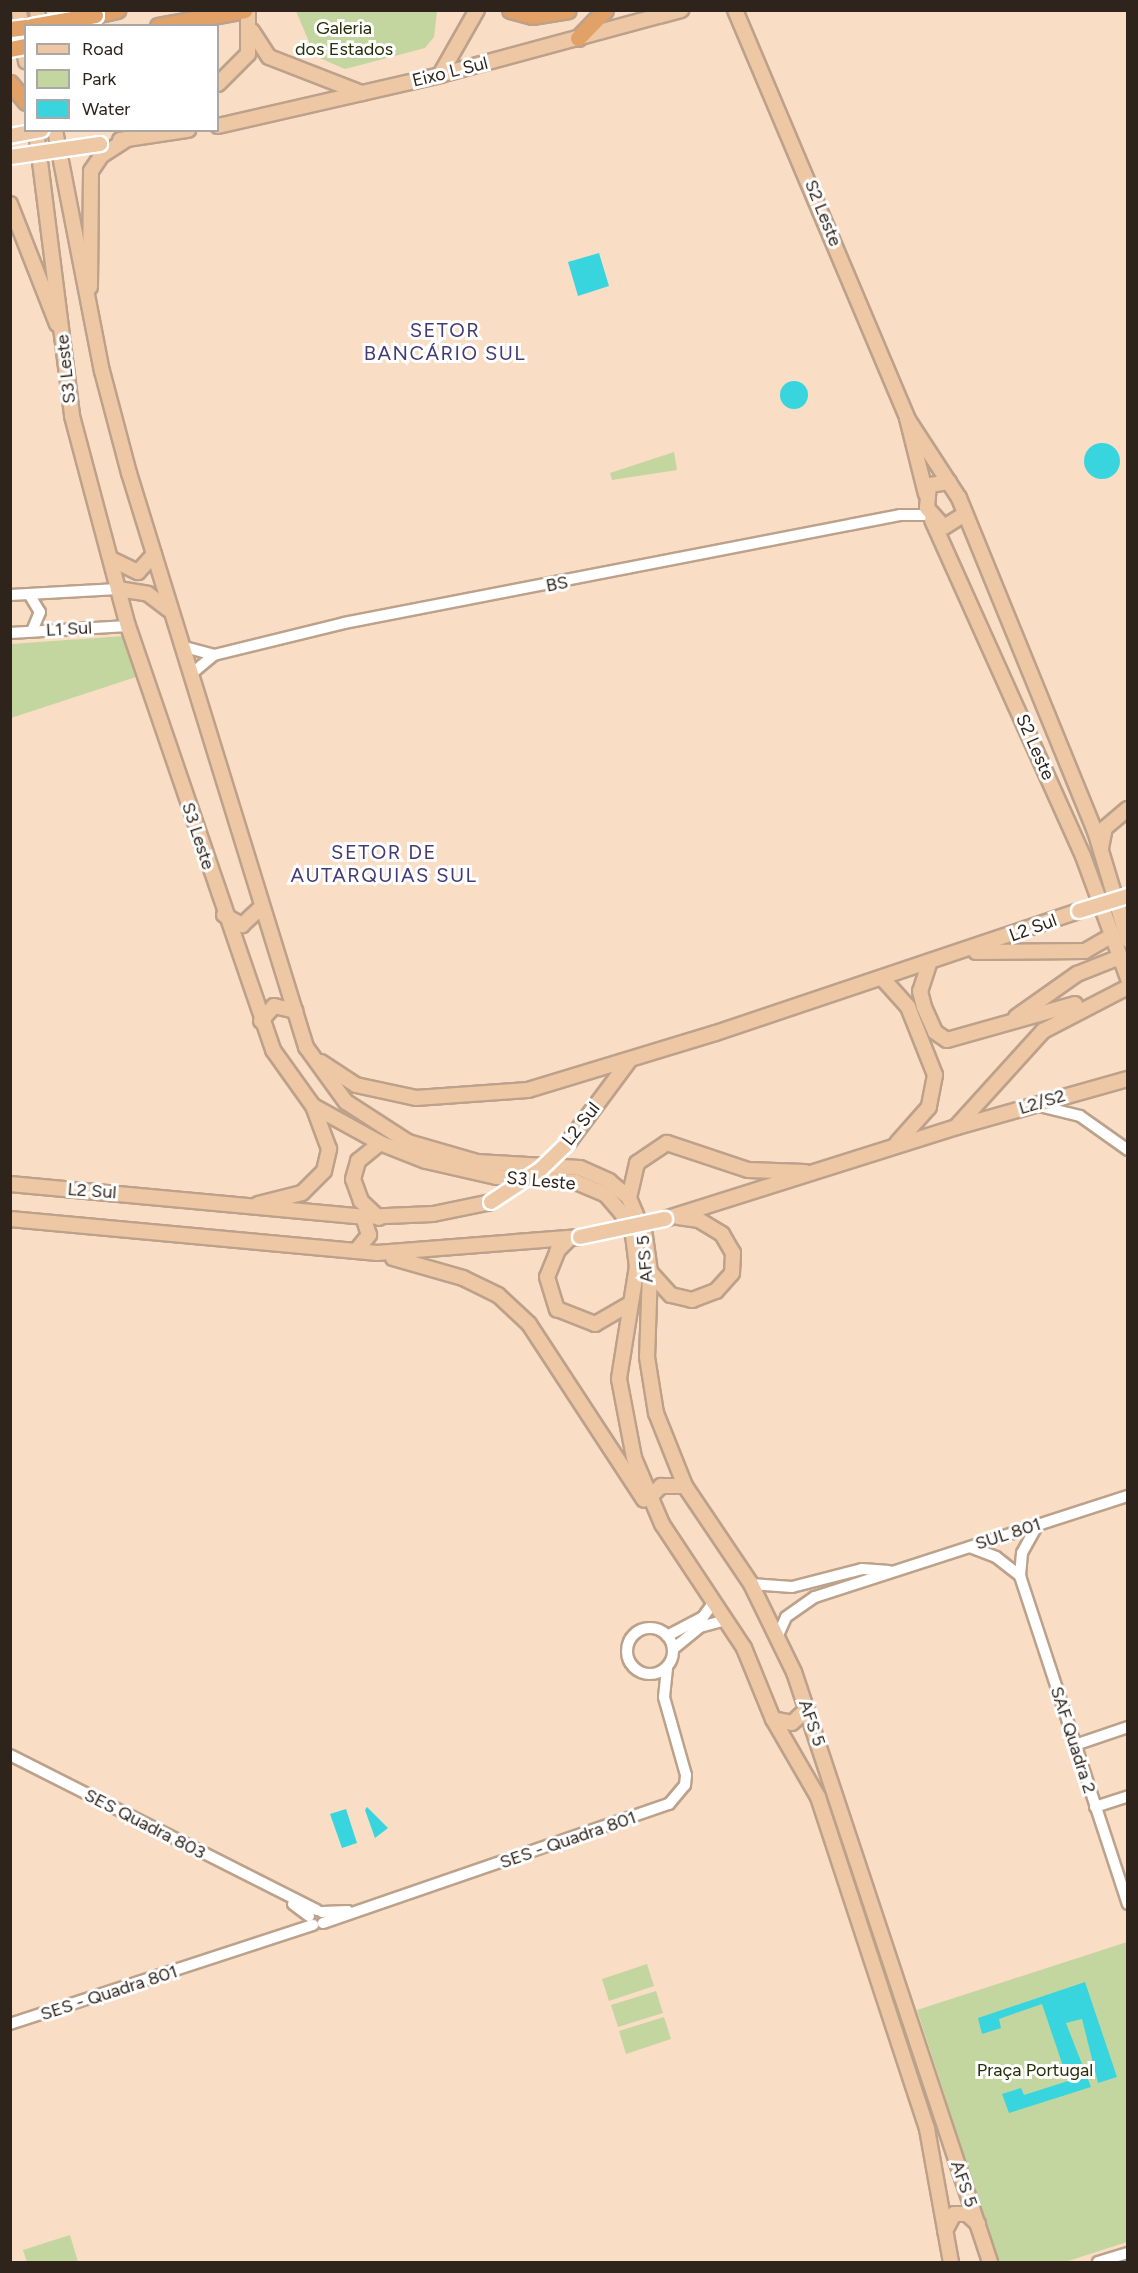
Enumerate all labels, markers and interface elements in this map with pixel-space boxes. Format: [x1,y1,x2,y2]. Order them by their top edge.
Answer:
park label: Galeria dos Estados [295,18,393,60]
legend [24,24,219,132]
text: Road [82,38,123,60]
street label: Eixo L Sul [410,52,490,92]
text: Park [82,68,116,90]
text: Water [82,98,130,120]
street label: S2 Leste [800,177,846,249]
district label: SETOR BANCÁRIO SUL [364,318,526,365]
street label: S3 Leste [52,333,80,405]
street label: BS [544,571,570,597]
street label: L1 Sul [45,617,93,641]
street label: S2 Leste [1011,711,1059,783]
street label: S3 Leste [177,800,219,872]
district label: SETOR DE AUTARQUIAS SUL [291,840,477,887]
street label: L2 Sul [1006,909,1060,947]
street label: L2/S2 [1016,1085,1068,1119]
street label: L2 Sul [557,1098,605,1150]
street label: S3 Leste [505,1167,577,1195]
street label: L2 Sul [67,1179,117,1203]
street label: AFS 5 [632,1234,658,1284]
street label: SUL 801 [973,1513,1043,1555]
street label: SAF Quadra 2 [1046,1684,1100,1796]
street label: AFS 5 [794,1697,830,1749]
street label: SES Quadra 803 [81,1784,209,1864]
street label: SES - Quadra 801 [497,1807,639,1873]
street label: SES - Quadra 801 [38,1961,180,2025]
park label: Praça Portugal [977,2059,1093,2081]
street label: AFS 5 [946,2158,982,2210]

